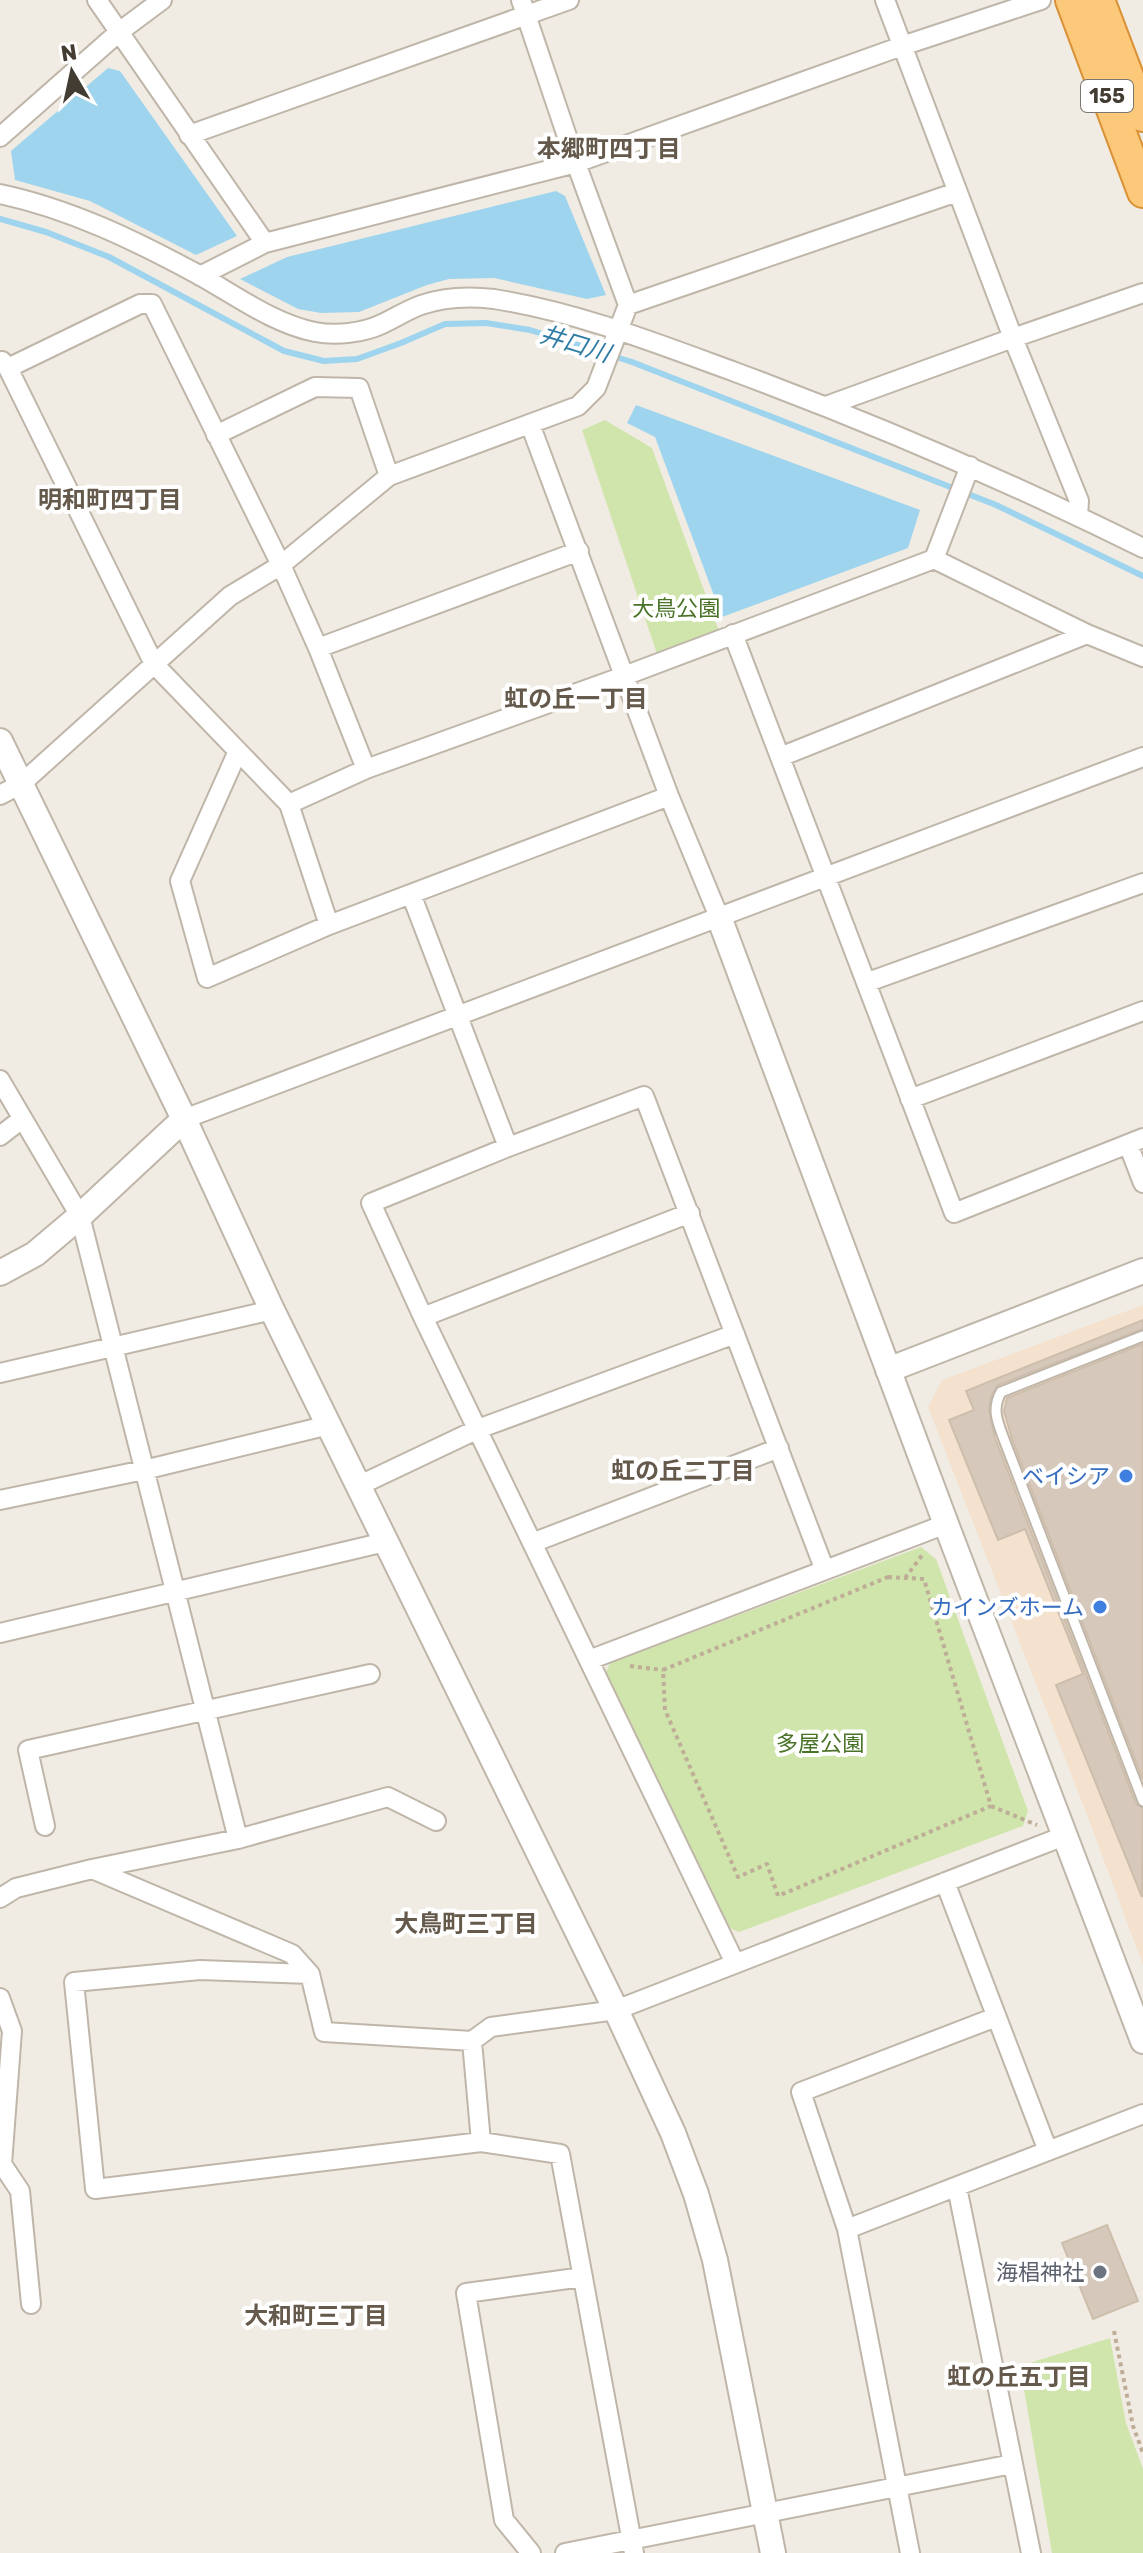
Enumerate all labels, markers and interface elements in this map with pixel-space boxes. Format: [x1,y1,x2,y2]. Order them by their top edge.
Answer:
north arrow [32,32,112,112]
text: N [59,38,79,67]
road number: 155 [1081,80,1133,112]
district label: 本郷町四丁目 [537,135,681,163]
water label: 井口川 [536,320,616,369]
district label: 明和町四丁目 [38,486,182,514]
park label: 大鳥公園 [632,595,720,622]
district label: 虹の丘一丁目 [504,685,648,713]
district label: 虹の丘二丁目 [611,1457,755,1485]
place label: ベイシア [1022,1463,1110,1490]
marker: ベイシア [1117,1467,1135,1485]
place label: カインズホーム [931,1594,1084,1621]
marker: カインズホーム [1091,1598,1109,1616]
park label: 多屋公園 [776,1730,864,1757]
district label: 大鳥町三丁目 [394,1910,538,1938]
place label: 海椙神社 [996,2259,1084,2286]
marker: 海椙神社 [1091,2263,1109,2281]
district label: 大和町三丁目 [244,2302,388,2330]
district label: 虹の丘五丁目 [947,2363,1091,2391]

